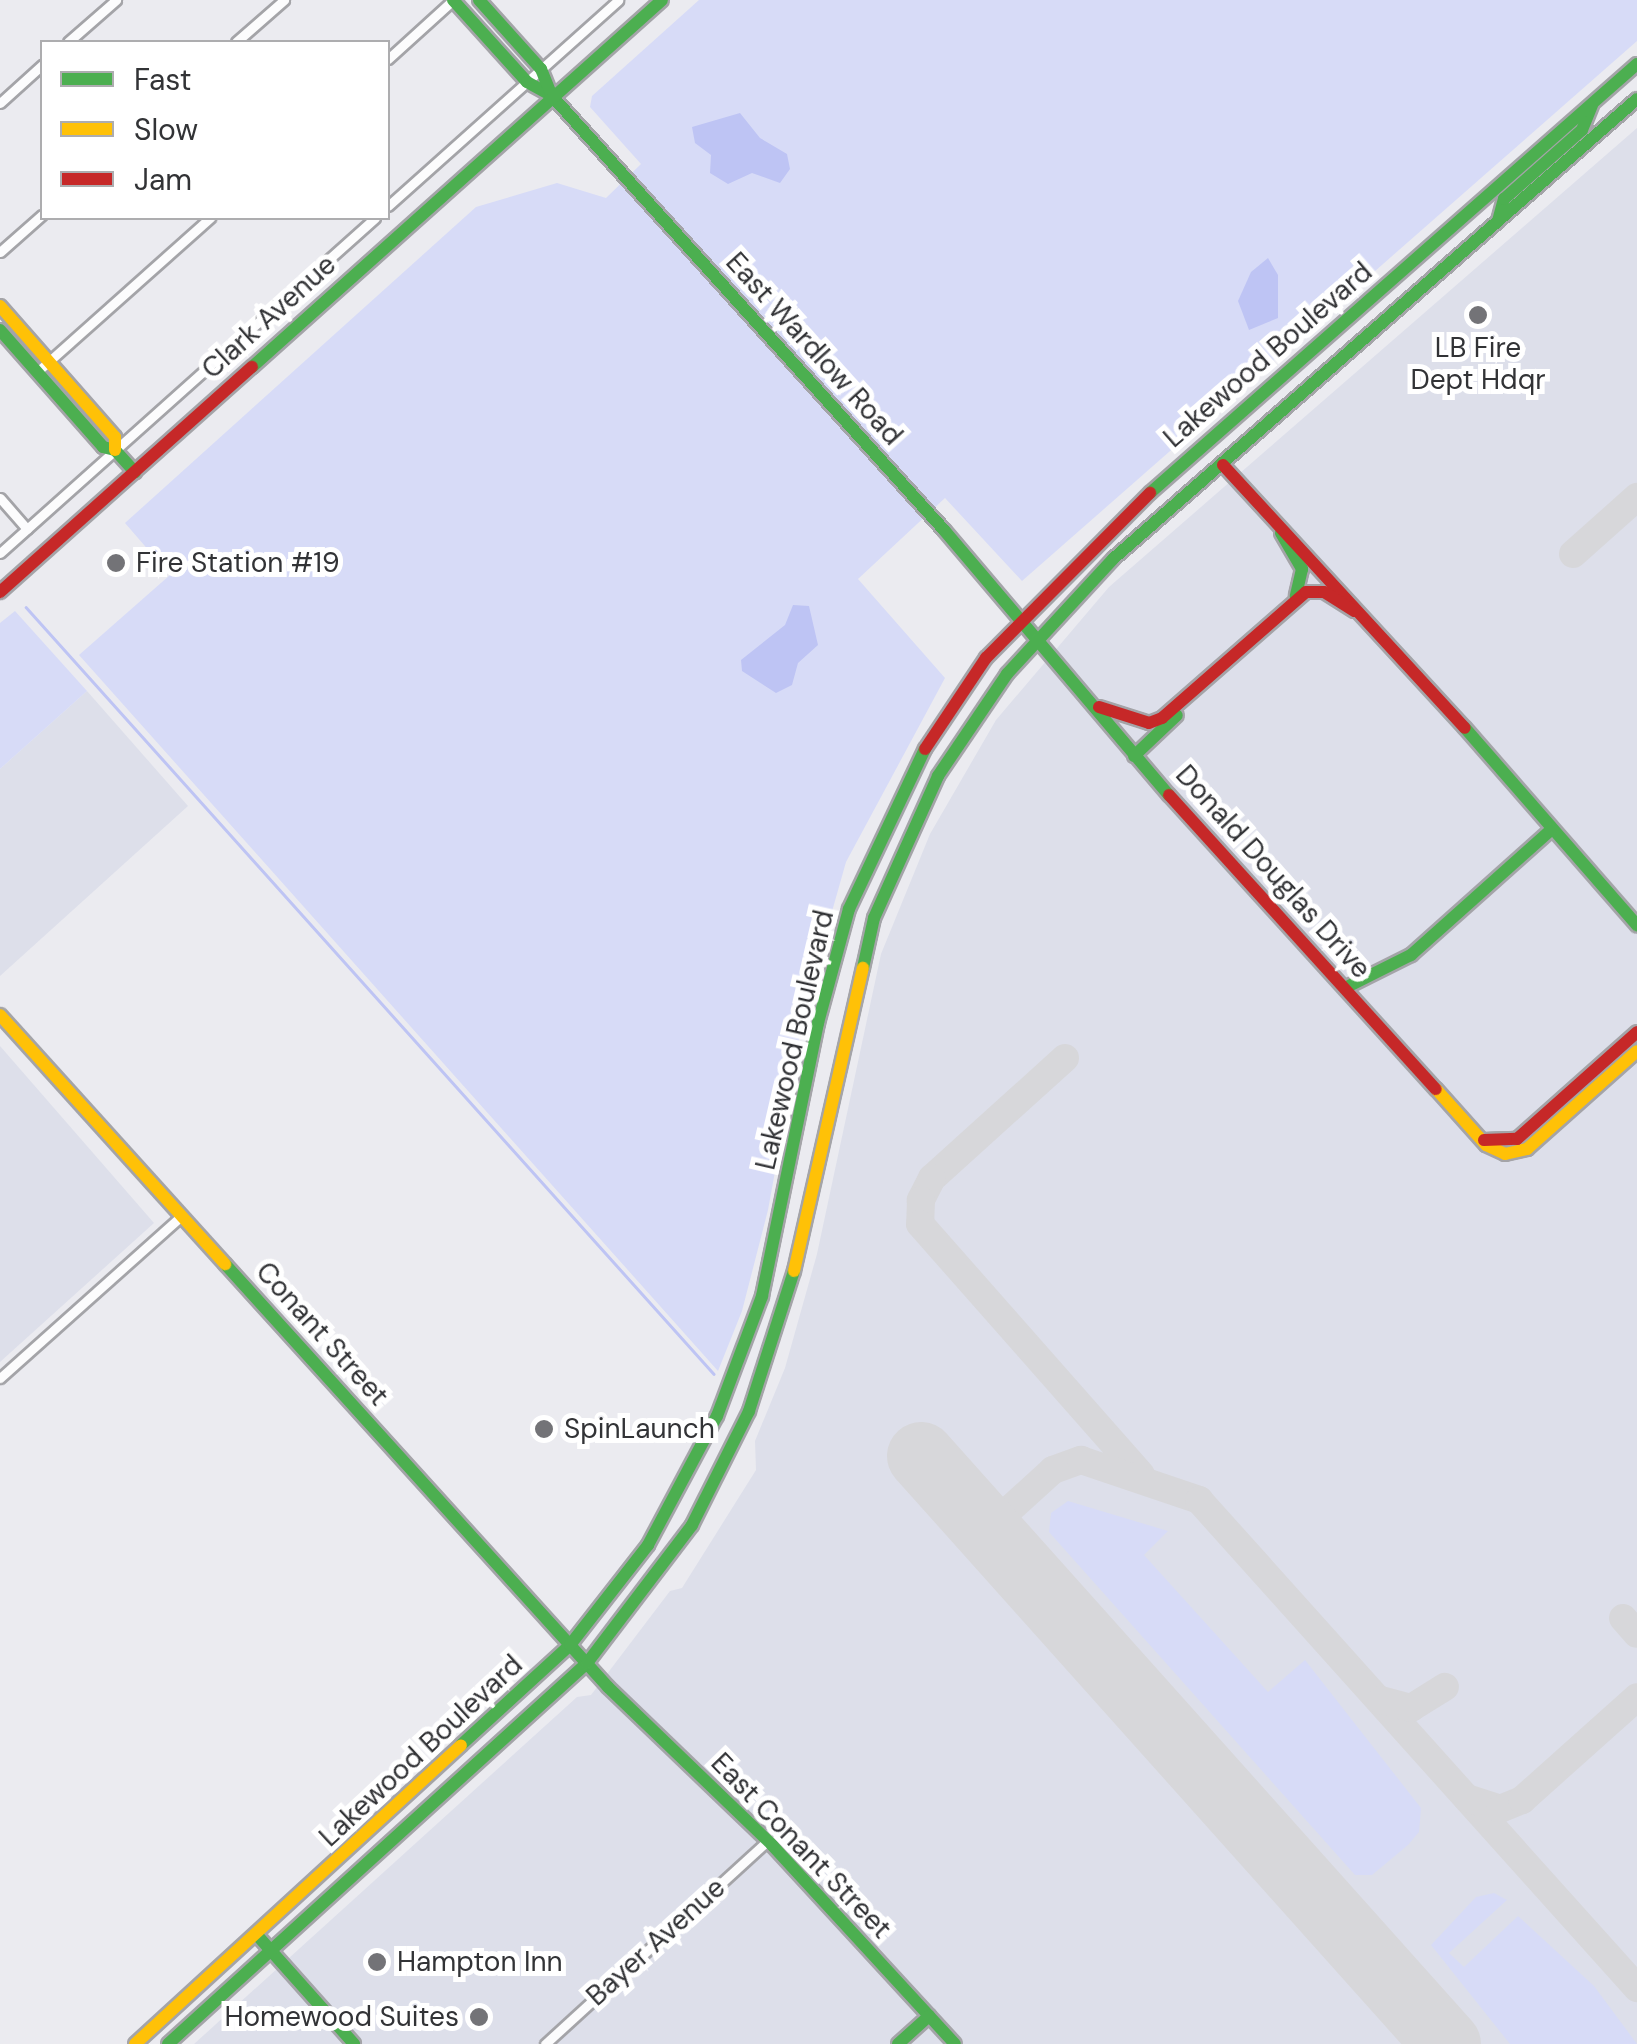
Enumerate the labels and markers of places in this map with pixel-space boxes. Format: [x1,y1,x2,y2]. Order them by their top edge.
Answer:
marker: LB Fire Dept Hdqr [1467,304,1489,326]
place label: LB Fire Dept Hdqr [1410,331,1546,397]
place label: Fire Station #19 [136,546,340,580]
marker: Fire Station #19 [105,552,127,574]
place label: SpinLaunch [564,1412,715,1446]
marker: SpinLaunch [533,1418,555,1440]
place label: Hampton Inn [397,1945,563,1979]
marker: Hampton Inn [366,1951,388,1973]
place label: Homewood Suites [224,2000,459,2034]
marker: Homewood Suites [468,2006,490,2028]

